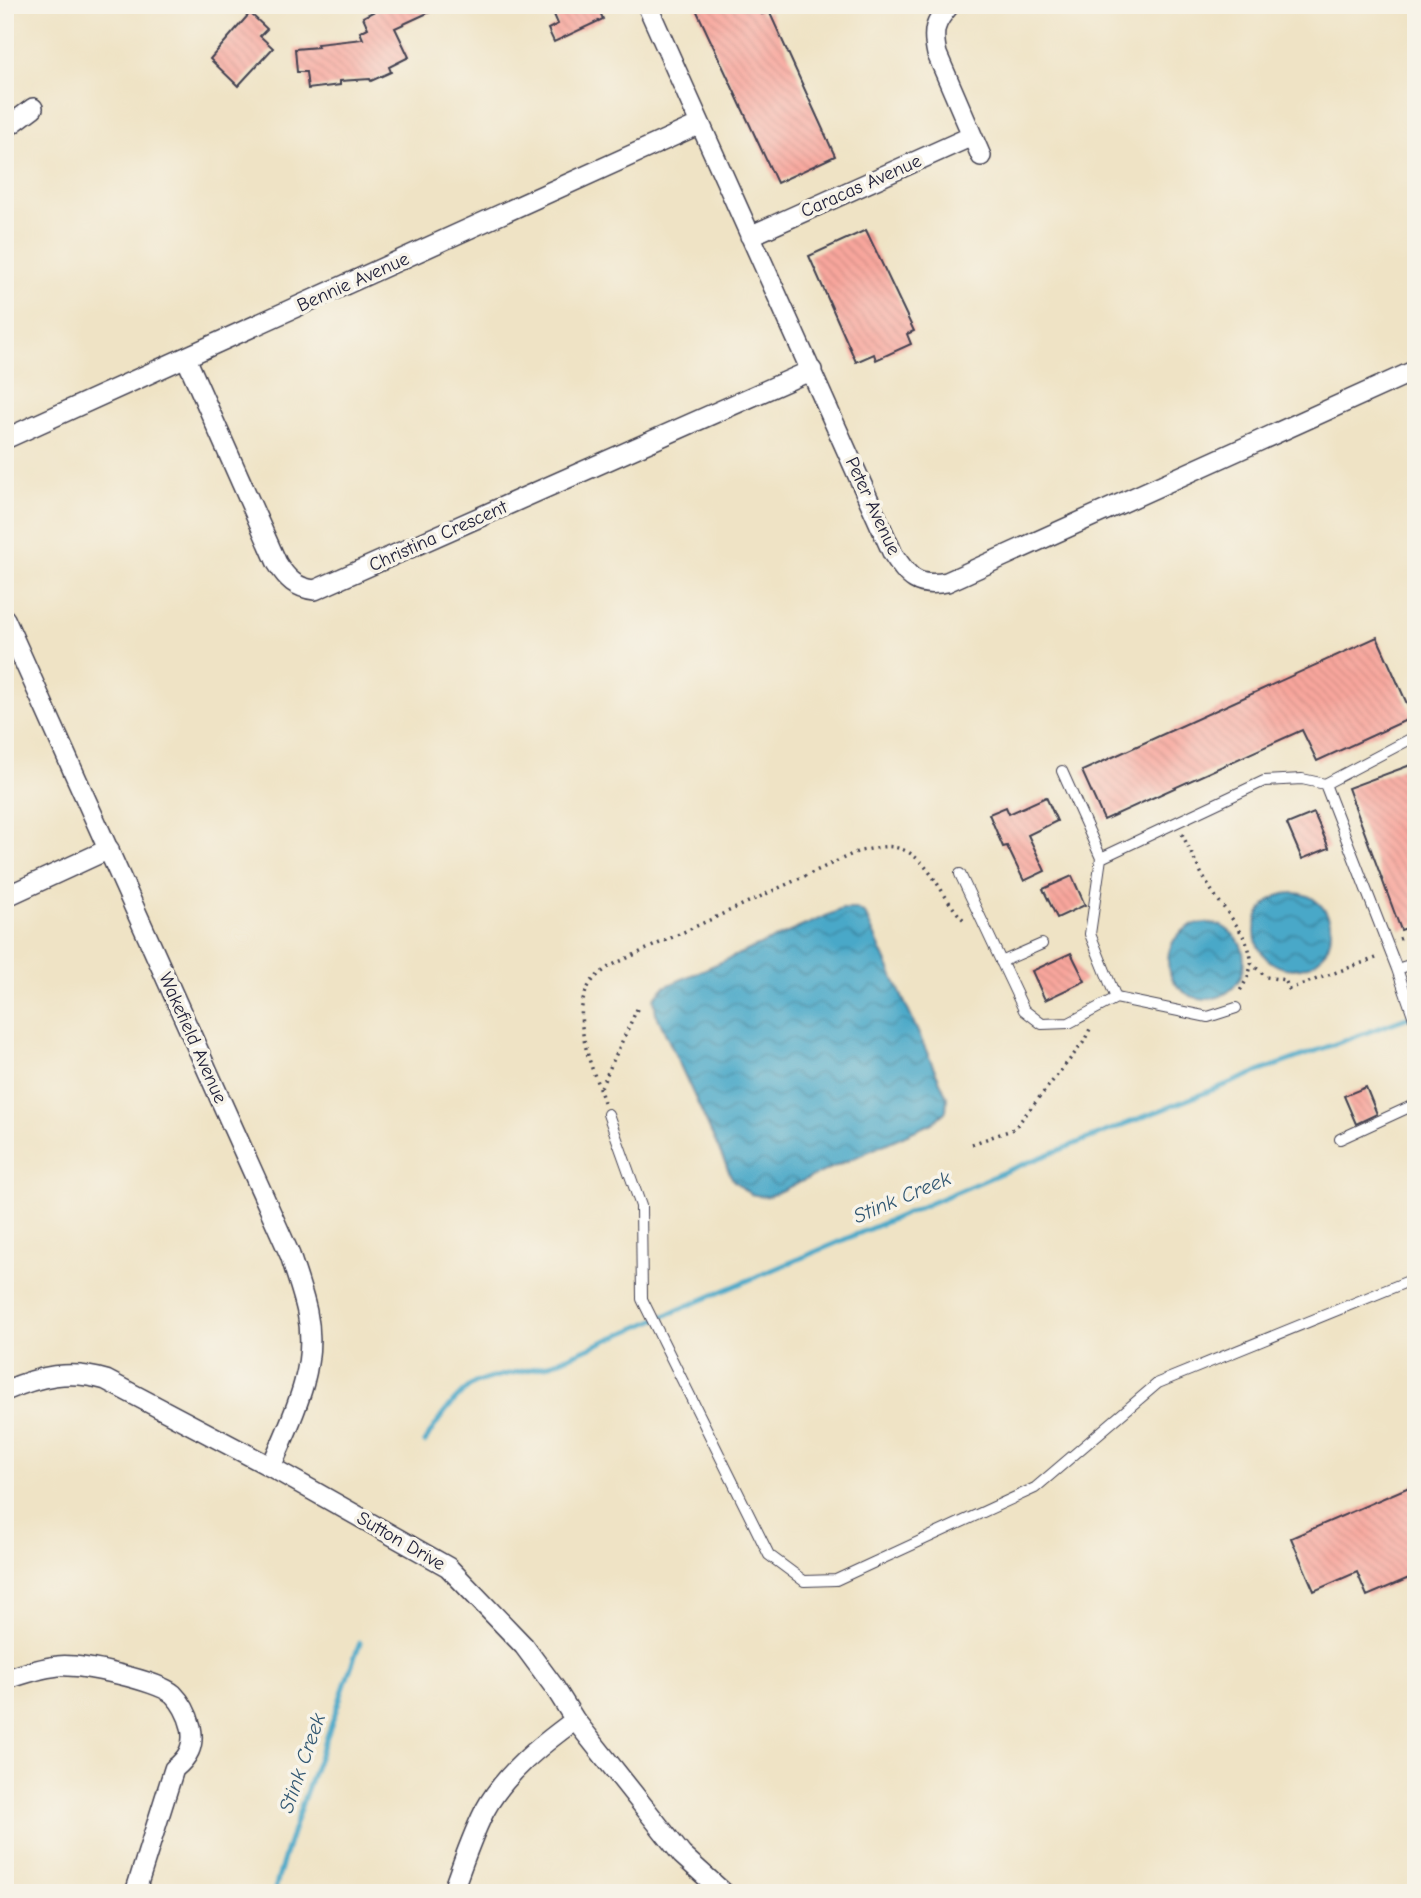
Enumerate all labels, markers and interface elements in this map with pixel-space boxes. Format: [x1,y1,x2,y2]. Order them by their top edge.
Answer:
street label: Caracas Avenue [797,150,925,222]
street label: Bennie Avenue [294,247,412,317]
street label: Peter Avenue [841,454,905,558]
street label: Christina Crescent [366,495,511,576]
street label: Wakefield Avenue [154,969,232,1107]
water label: Stink Creek [850,1165,955,1228]
street label: Sutton Drive [353,1507,449,1575]
water label: Stink Creek [274,1709,330,1816]

